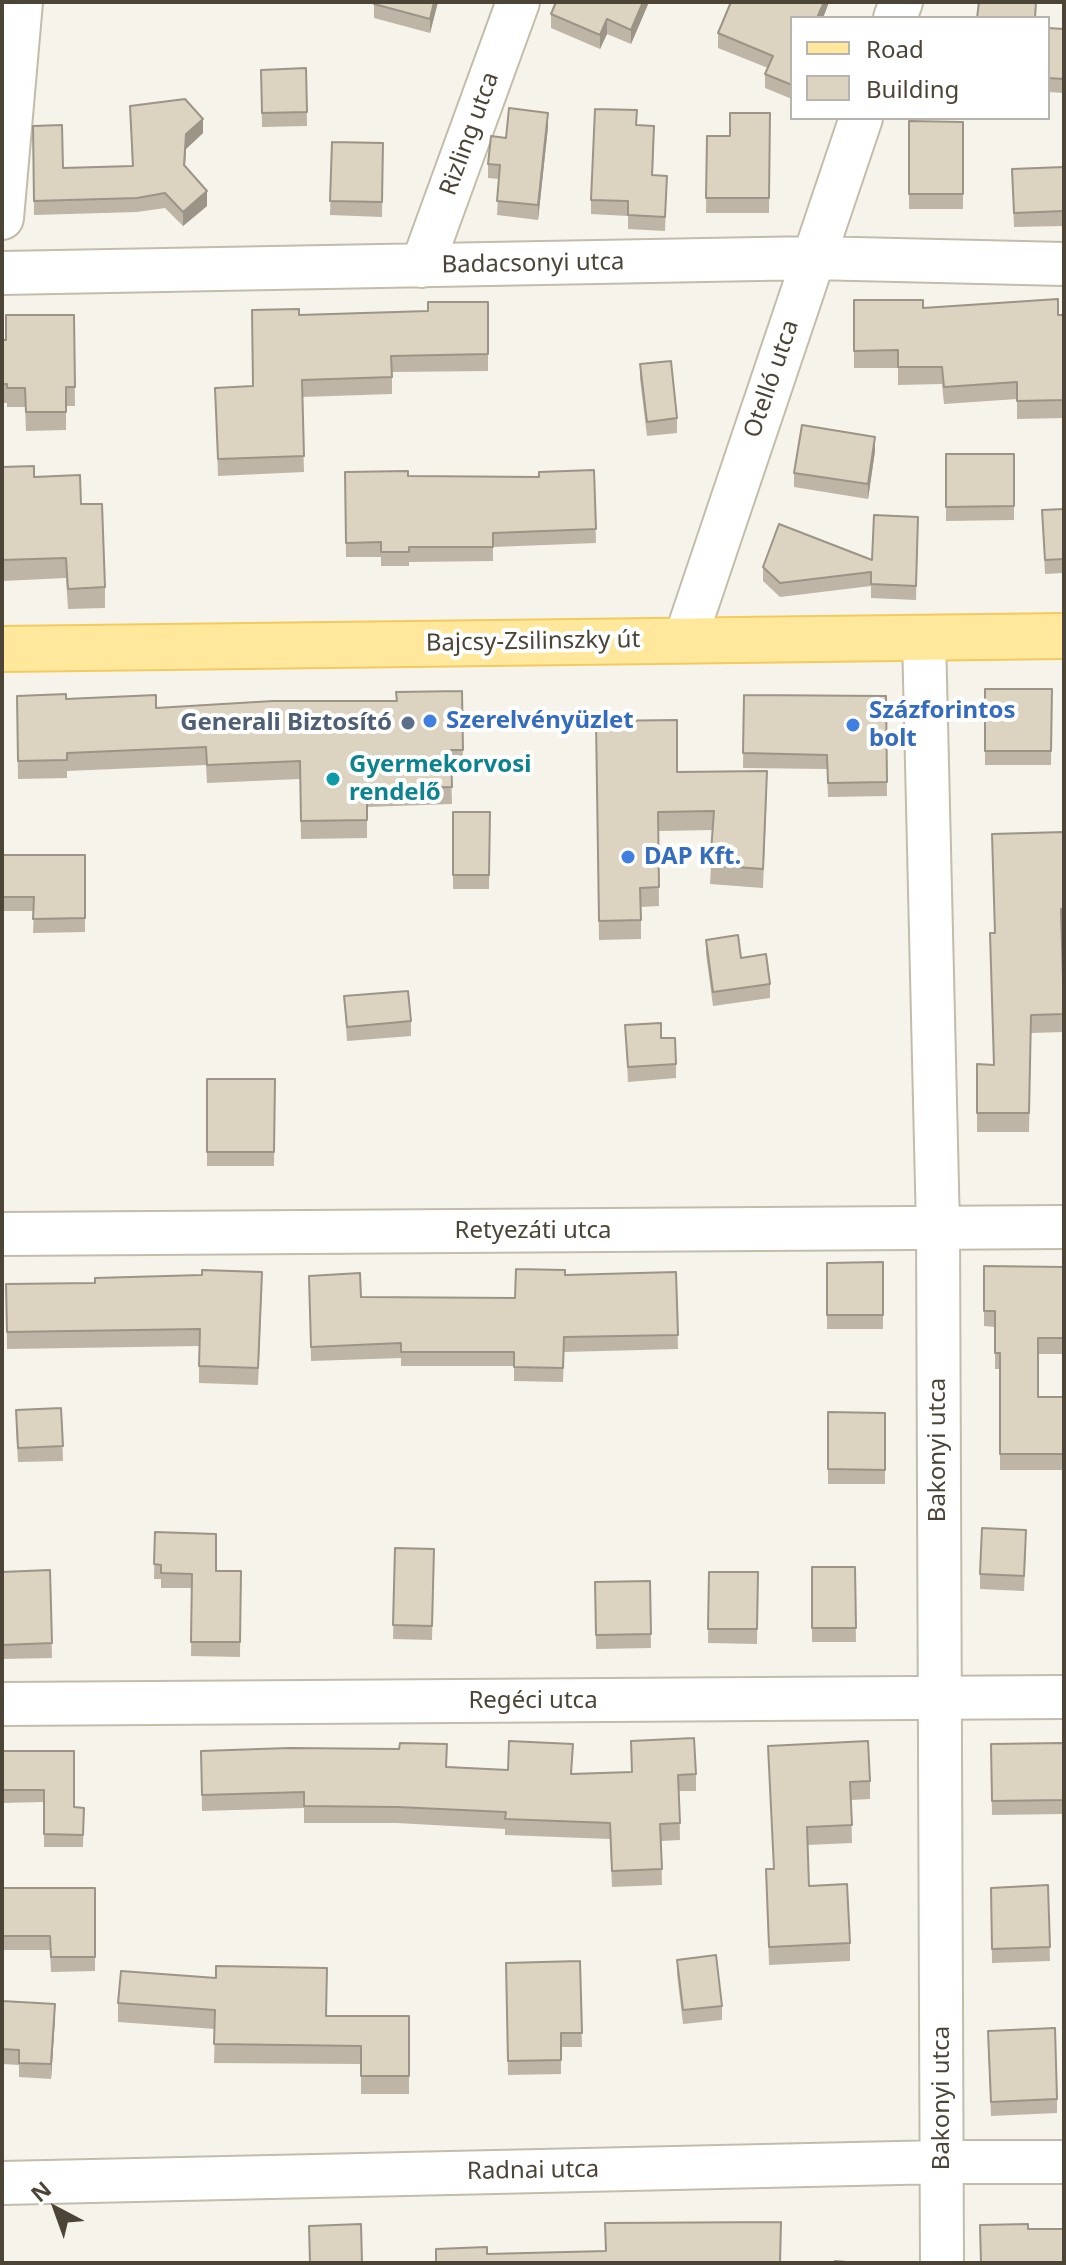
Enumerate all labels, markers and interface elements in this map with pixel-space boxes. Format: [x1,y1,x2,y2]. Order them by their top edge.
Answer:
legend [790,16,1050,120]
text: Road [866,32,924,65]
street label: Rizling utca [434,68,506,200]
text: Building [866,72,959,105]
street label: Badacsonyi utca [441,248,625,280]
street label: Otelló utca [738,316,806,442]
street label: Bajcsy-Zsilinszky út [426,626,640,658]
place label: Százforintos bolt [869,697,1016,753]
place label: Szerelvényüzlet [446,707,634,735]
place label: Generali Biztosító [180,709,392,737]
marker: Szerelvényüzlet [421,712,439,730]
marker: Generali Biztosító [399,714,417,732]
marker: Százforintos bolt [844,716,862,734]
place label: Gyermekorvosi rendelő [349,751,531,807]
marker: Gyermekorvosi rendelő [324,770,342,788]
place label: DAP Kft. [644,843,741,871]
marker: DAP Kft. [619,848,637,866]
street label: Retyezáti utca [455,1217,611,1245]
street label: Bakonyi utca [924,1378,952,1522]
street label: Regéci utca [468,1687,598,1715]
street label: Bakonyi utca [928,2026,956,2170]
street label: Radnai utca [467,2155,599,2187]
north arrow [16,2169,96,2249]
text: N [24,2174,57,2208]

